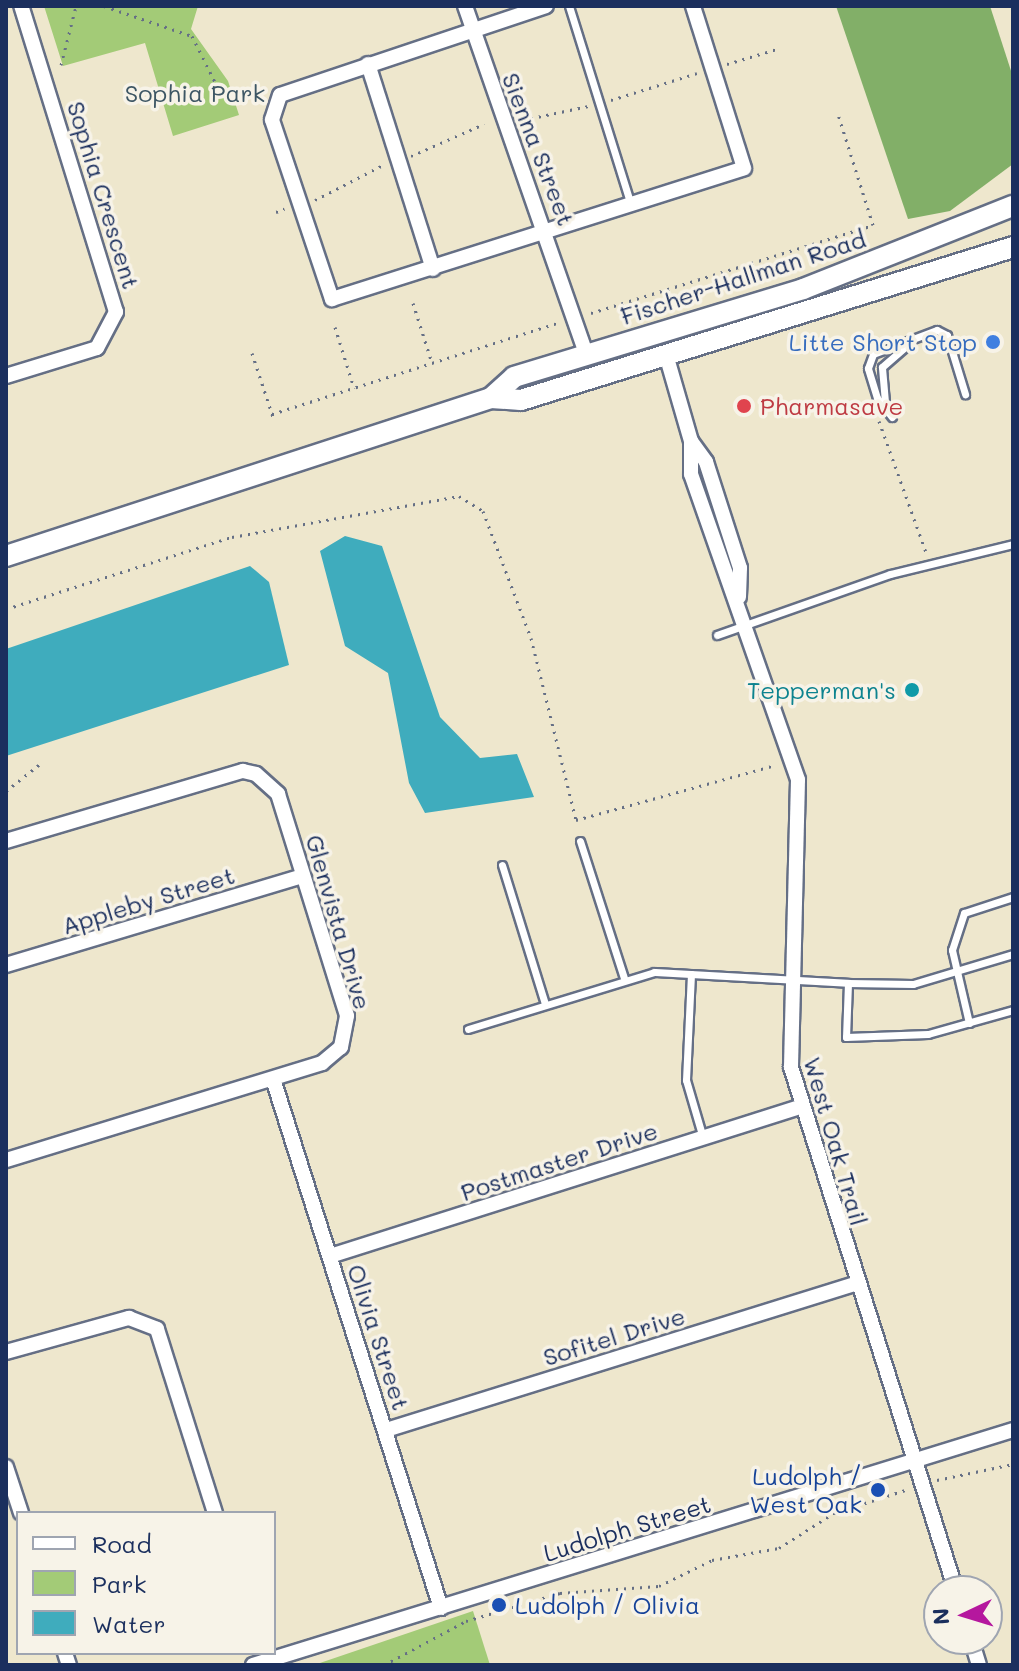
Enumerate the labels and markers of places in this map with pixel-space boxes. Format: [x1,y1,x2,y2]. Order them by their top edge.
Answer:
place label: Litte Short Stop [789,328,977,356]
marker: Litte Short Stop [984,333,1002,351]
place label: Pharmasave [760,392,903,420]
marker: Pharmasave [735,397,753,415]
place label: Tepperman's [747,676,896,704]
marker: Tepperman's [903,681,921,699]
place label: Ludolph / West Oak [749,1462,862,1518]
marker: Ludolph / West Oak [869,1481,887,1499]
place label: Ludolph / Olivia [515,1591,700,1619]
marker: Ludolph / Olivia [490,1596,508,1614]

